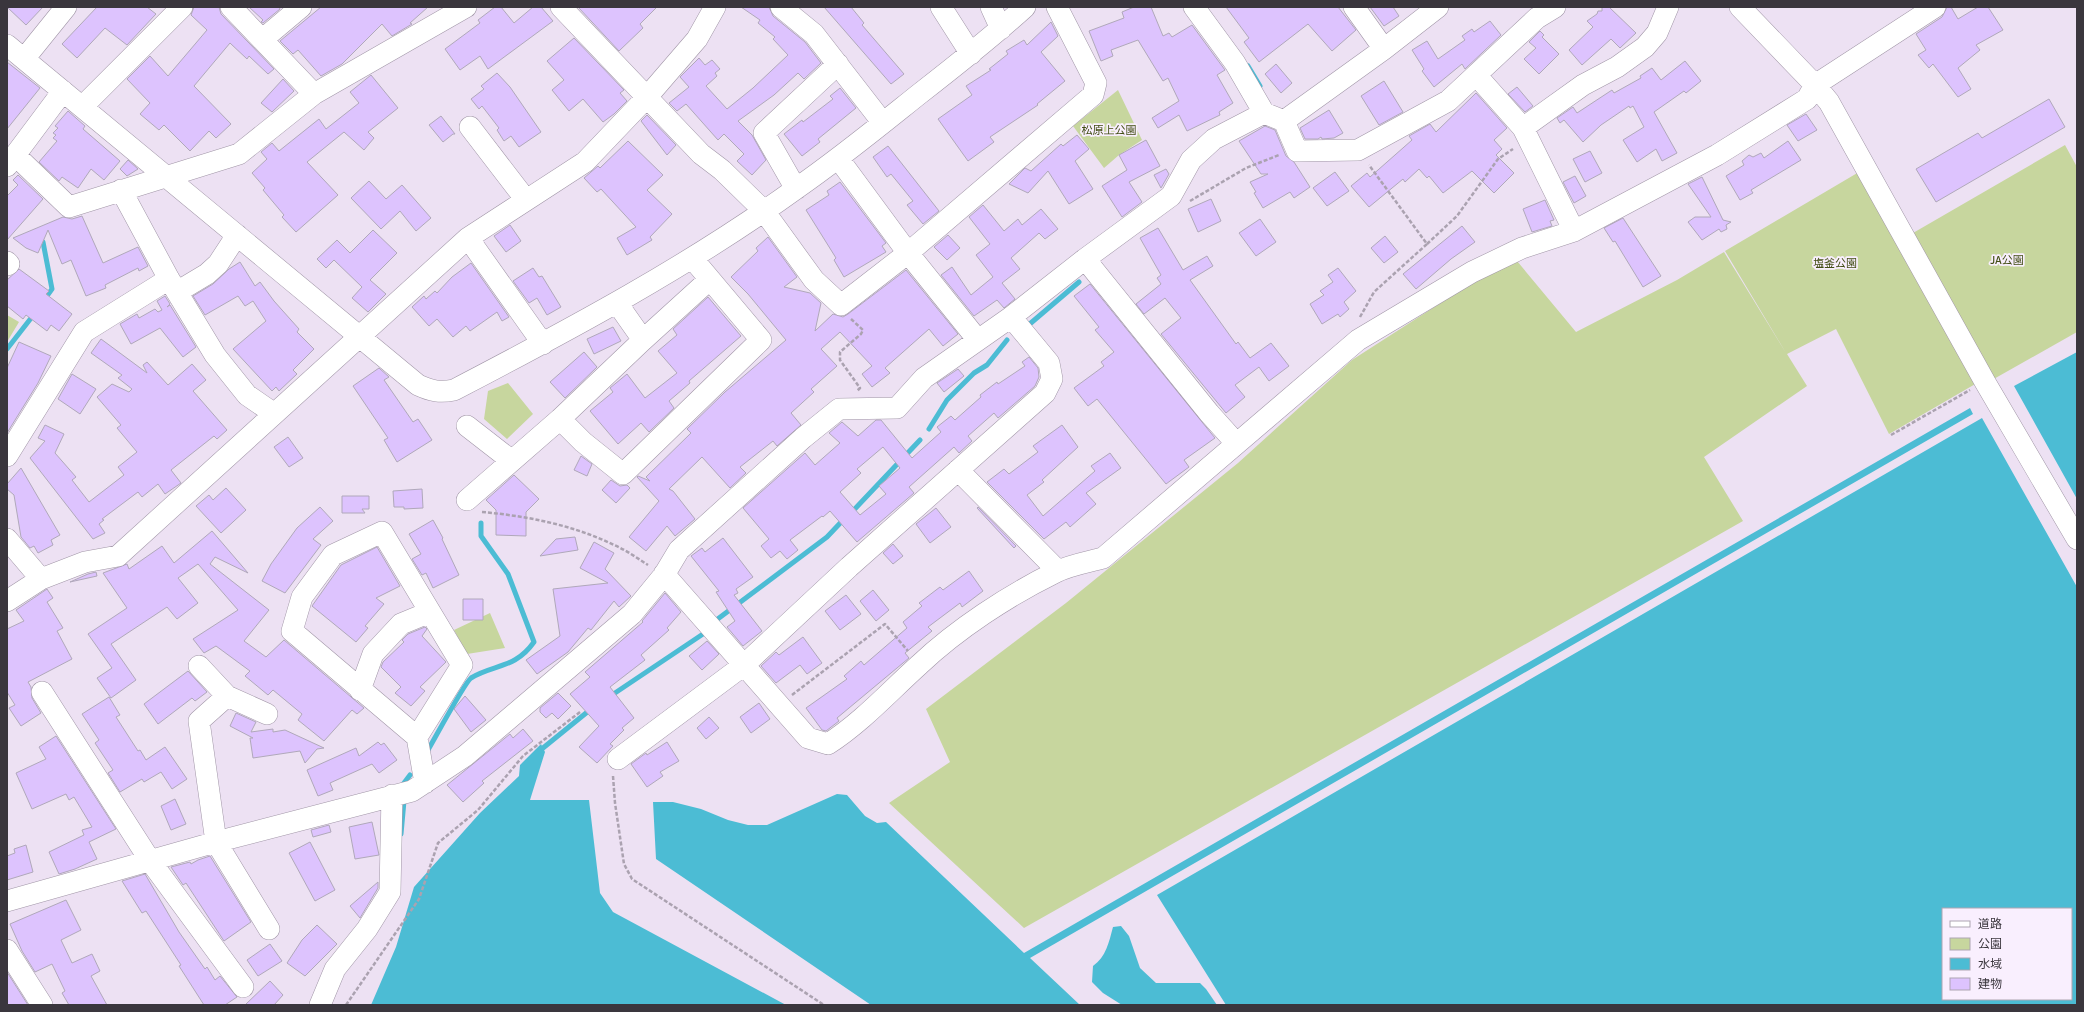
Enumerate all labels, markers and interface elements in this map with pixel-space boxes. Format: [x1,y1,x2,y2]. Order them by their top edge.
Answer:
park label: 松原上公園 [1082,124,1137,137]
park label: JA公園 [1990,254,2024,267]
park label: 塩釜公園 [1813,257,1857,270]
legend [1942,908,2072,1000]
text: 道路 [1978,917,2002,932]
text: 公園 [1978,937,2002,952]
text: 水域 [1978,957,2002,972]
text: 建物 [1978,977,2002,992]

